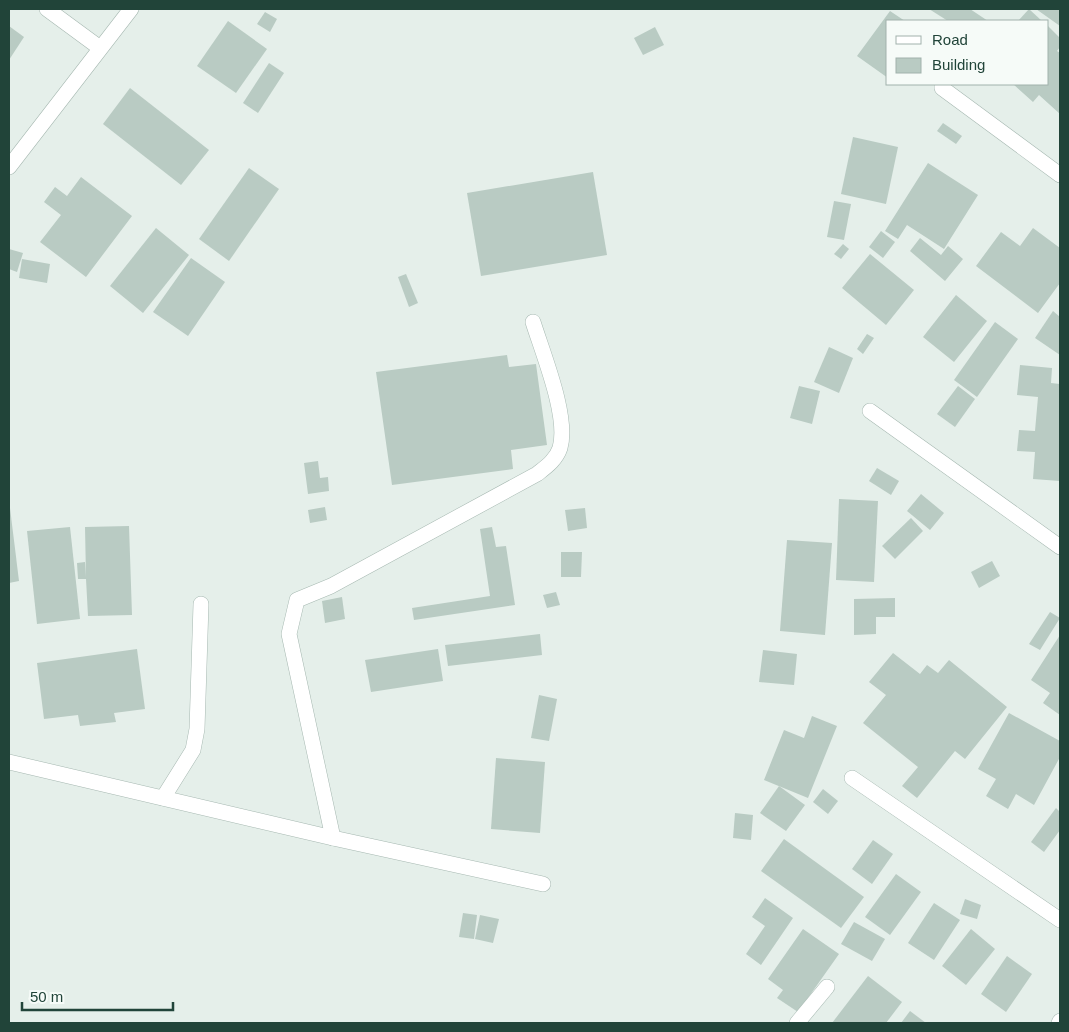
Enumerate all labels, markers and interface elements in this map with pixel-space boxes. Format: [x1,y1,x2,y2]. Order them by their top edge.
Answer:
legend [886,20,1049,85]
text: Road [932,31,968,48]
text: Building [932,56,985,73]
scale bar [22,980,174,1012]
text: 50 m [30,988,63,1005]

